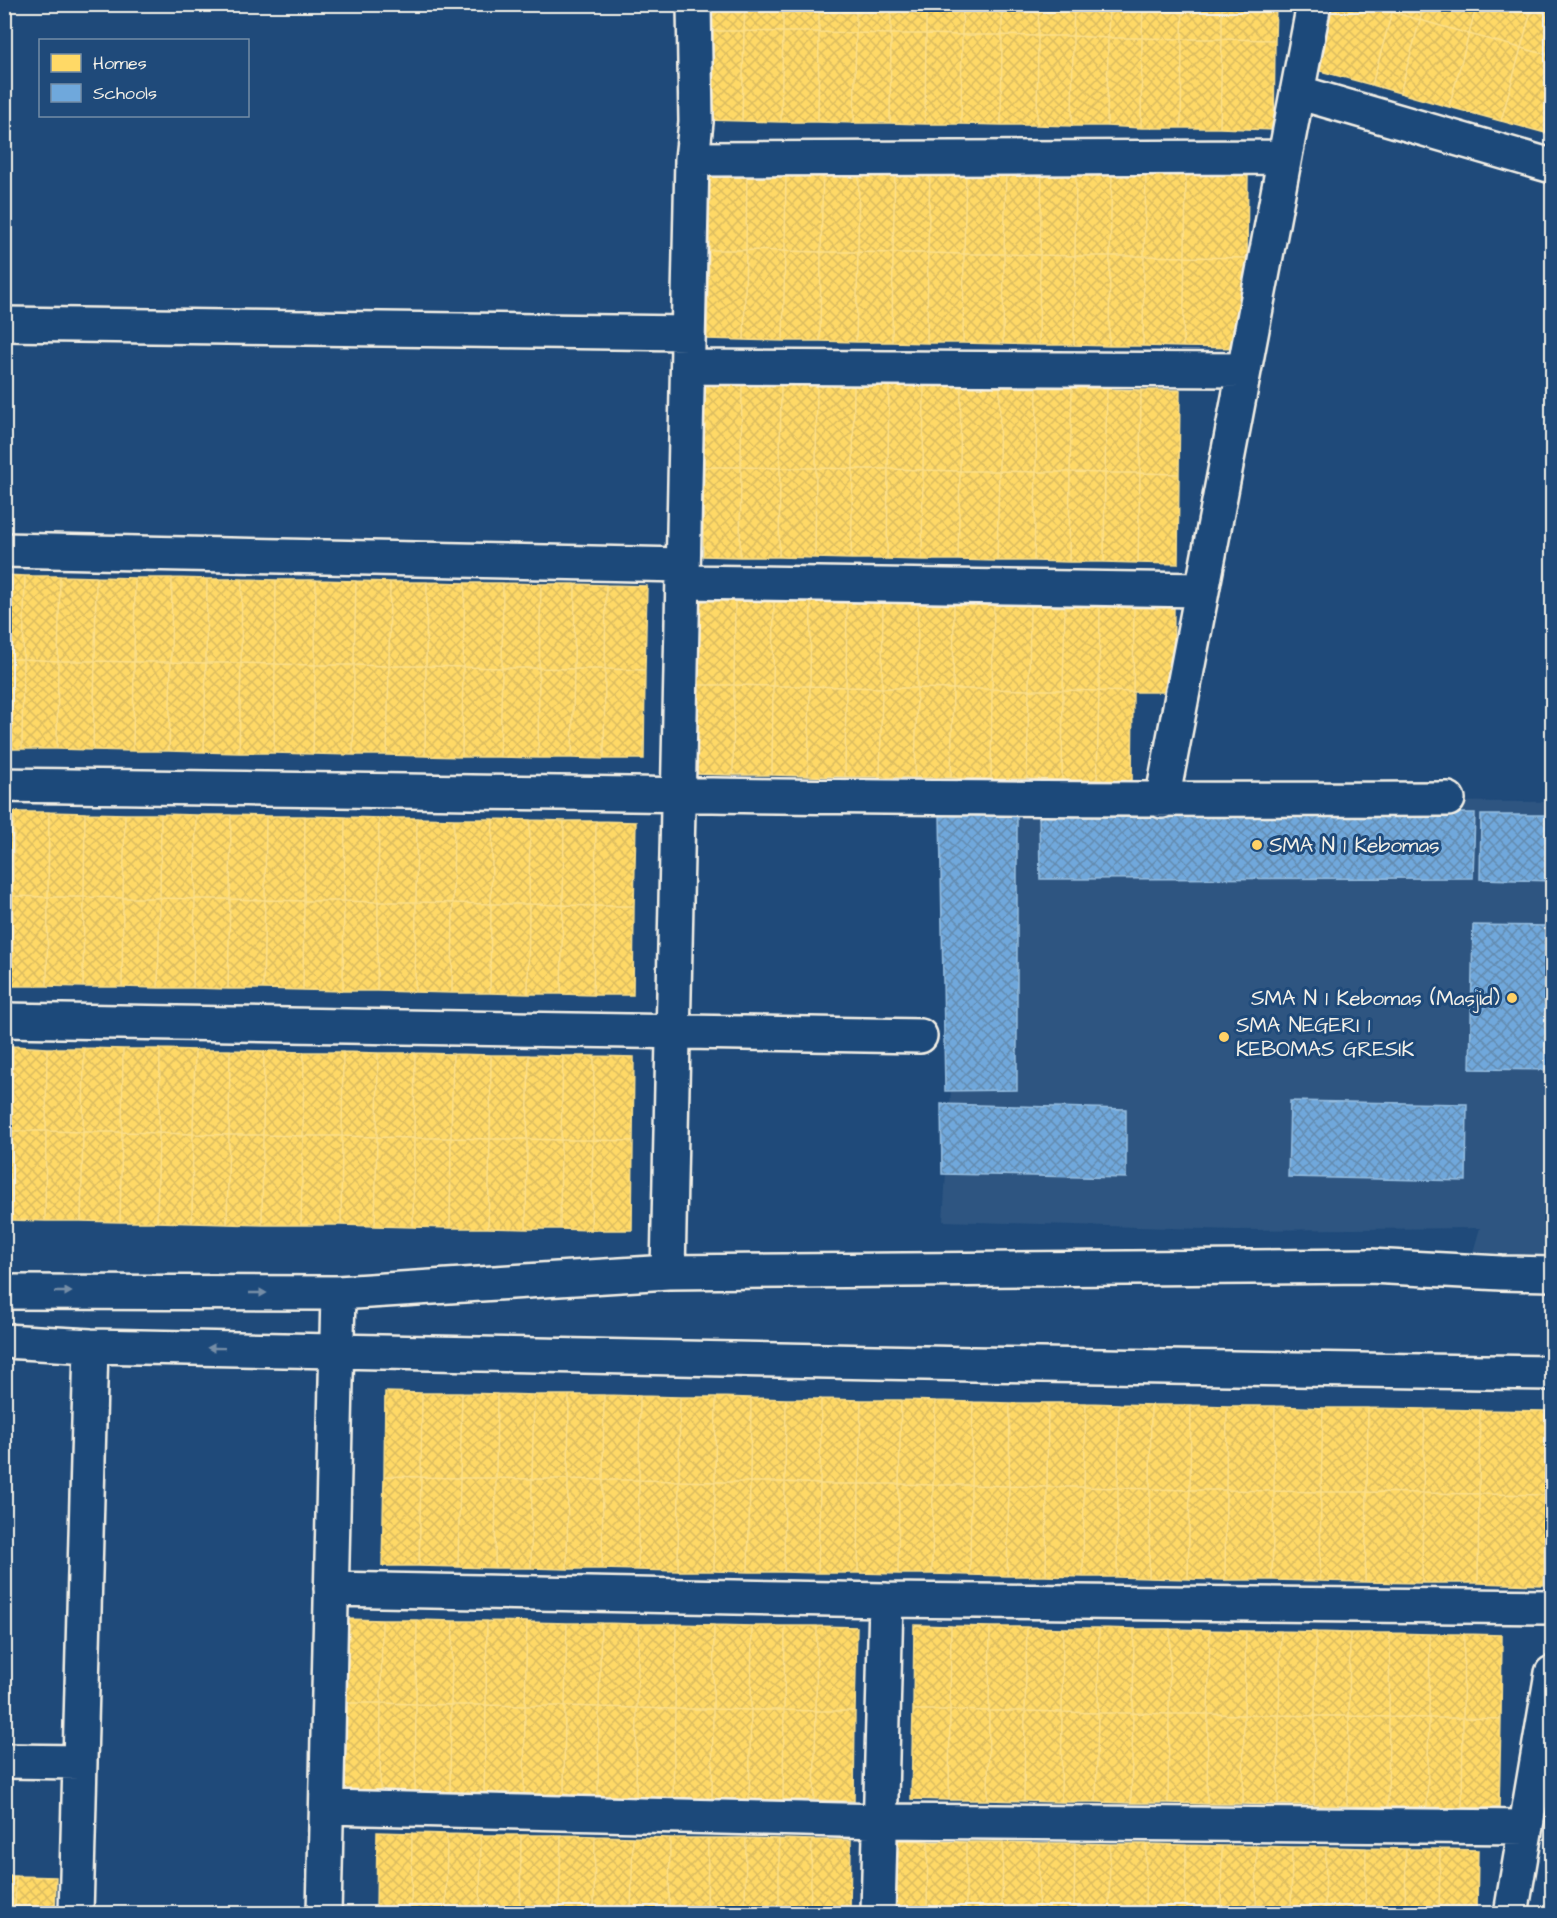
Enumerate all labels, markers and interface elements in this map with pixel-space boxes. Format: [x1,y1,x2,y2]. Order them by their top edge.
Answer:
legend [39,39,249,117]
text: Homes [93,51,147,76]
text: Schools [93,81,157,106]
place label: SMA N 1 Kebomas [1269,831,1440,860]
marker: SMA N 1 Kebomas [1250,838,1264,852]
place label: SMA N 1 Kebomas (Masjid) [1251,984,1500,1013]
marker: SMA N 1 Kebomas (Masjid) [1505,991,1519,1005]
place label: SMA NEGERI 1 KEBOMAS GRESIK [1236,1011,1414,1064]
marker: SMA NEGERI 1 KEBOMAS GRESIK [1217,1030,1231,1044]
one-way arrow [53,1287,72,1297]
one-way arrow [248,1288,267,1298]
one-way arrow [206,1344,225,1353]

